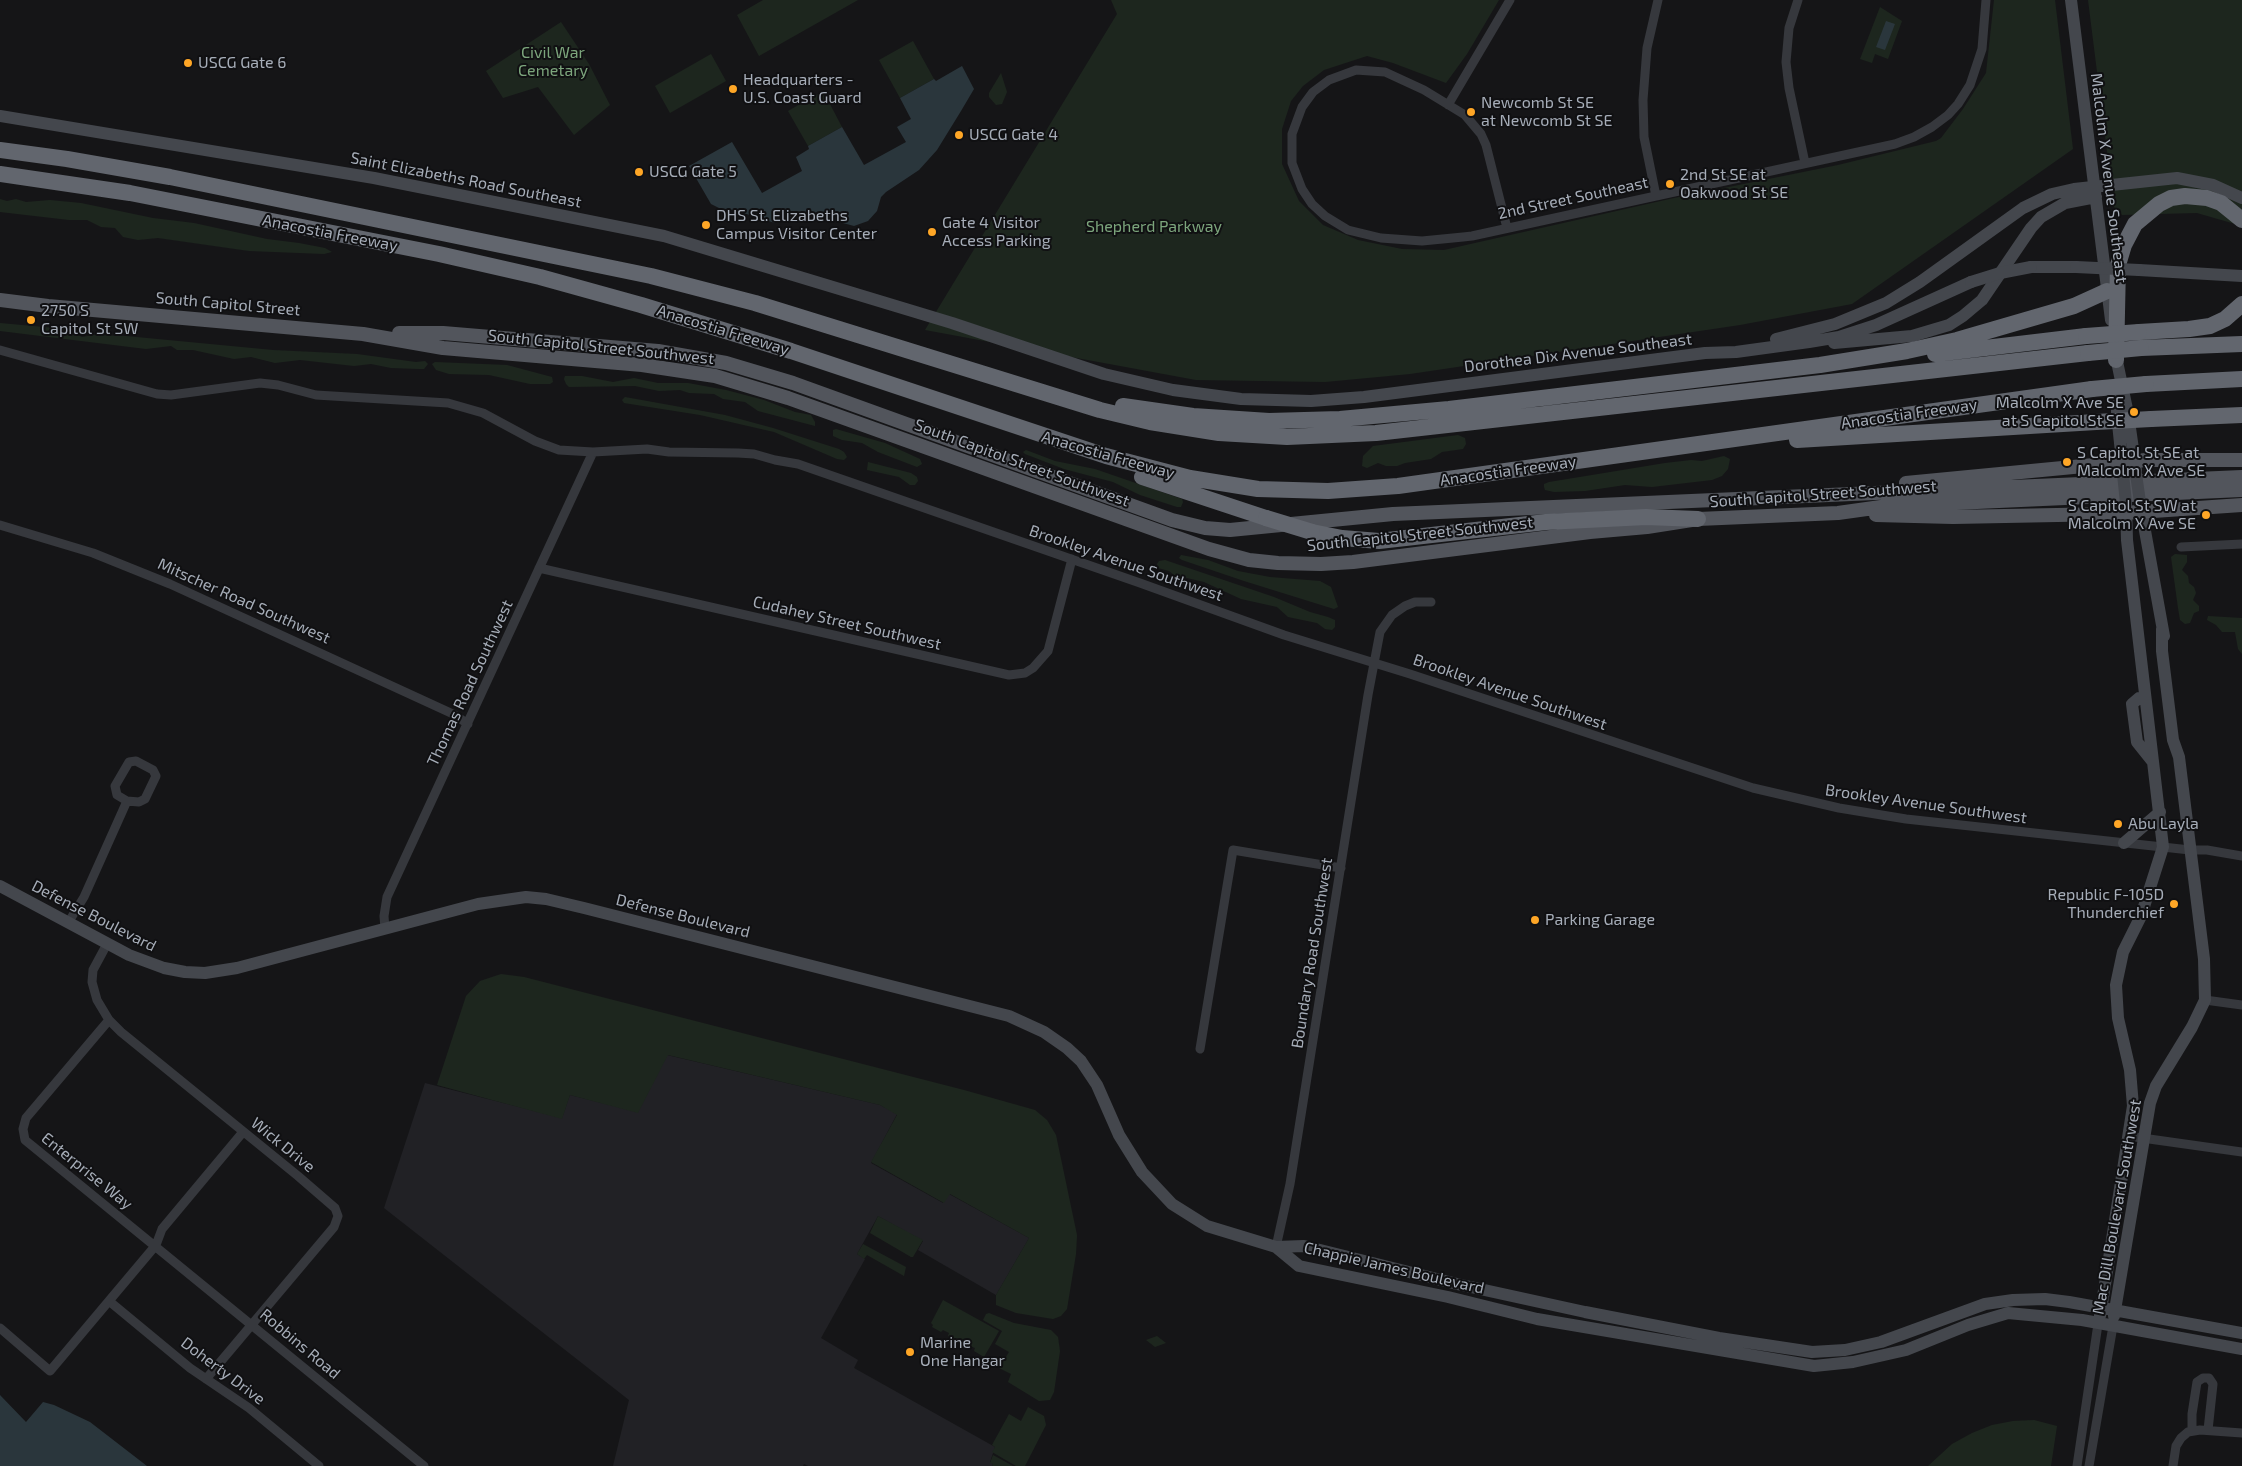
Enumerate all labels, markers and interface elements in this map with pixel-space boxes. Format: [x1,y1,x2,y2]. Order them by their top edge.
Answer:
park label: Civil War Cemetary [518,43,588,81]
place label: USCG Gate 6 [198,53,286,73]
marker: USCG Gate 6 [182,57,194,69]
place label: Headquarters - U.S. Coast Guard [743,70,862,108]
street label: Malcolm X Avenue Southeast [2087,72,2131,284]
marker: Headquarters - U.S. Coast Guard [727,83,739,95]
place label: Newcomb St SE at Newcomb St SE [1481,93,1612,131]
marker: Newcomb St SE at Newcomb St SE [1465,106,1477,118]
place label: USCG Gate 4 [969,125,1058,145]
marker: USCG Gate 4 [953,129,965,141]
street label: Saint Elizabeths Road Southeast [349,148,583,212]
place label: USCG Gate 5 [649,162,737,182]
place label: 2nd St SE at Oakwood St SE [1680,165,1788,203]
marker: USCG Gate 5 [633,166,645,178]
street label: 2nd Street Southeast [1496,173,1650,223]
marker: 2nd St SE at Oakwood St SE [1664,178,1676,190]
place label: DHS St. Elizabeths Campus Visitor Center [716,206,877,244]
street label: Anacostia Freeway [261,210,399,256]
place label: Gate 4 Visitor Access Parking [942,213,1051,251]
park label: Shepherd Parkway [1086,217,1222,237]
marker: DHS St. Elizabeths Campus Visitor Center [700,219,712,231]
marker: Gate 4 Visitor Access Parking [926,226,938,238]
street label: South Capitol Street [155,288,301,320]
place label: 2750 S Capitol St SW [41,301,138,339]
street label: Anacostia Freeway [654,301,792,359]
marker: 2750 S Capitol St SW [25,314,37,326]
street label: South Capitol Street Southwest [487,326,715,368]
street label: Dorothea Dix Avenue Southeast [1463,329,1693,377]
place label: Malcolm X Ave SE at S Capitol St SE [1996,393,2124,431]
street label: Anacostia Freeway [1840,395,1978,433]
marker: Malcolm X Ave SE at S Capitol St SE [2128,406,2140,418]
street label: South Capitol Street Southwest [912,415,1132,511]
street label: Anacostia Freeway [1039,427,1177,483]
place label: S Capitol St SE at Malcolm X Ave SE [2077,443,2205,481]
street label: Anacostia Freeway [1439,452,1577,490]
marker: S Capitol St SE at Malcolm X Ave SE [2061,456,2073,468]
street label: South Capitol Street Southwest [1709,476,1937,512]
place label: S Capitol St SW at Malcolm X Ave SE [2068,496,2196,534]
marker: S Capitol St SW at Malcolm X Ave SE [2200,509,2212,521]
street label: South Capitol Street Southwest [1306,513,1534,555]
street label: Brookley Avenue Southwest [1027,521,1225,605]
street label: Mitscher Road Southwest [155,554,333,648]
street label: Cudahey Street Southwest [751,592,943,654]
street label: Thomas Road Southwest [423,597,517,769]
street label: Brookley Avenue Southwest [1411,650,1609,734]
street label: Brookley Avenue Southwest [1824,780,2028,828]
place label: Abu Layla [2128,814,2199,834]
marker: Abu Layla [2112,818,2124,830]
street label: Boundary Road Southwest [1287,856,1337,1050]
street label: Defense Boulevard [28,876,160,956]
place label: Republic F-105D Thunderchief [2048,885,2164,923]
street label: Defense Boulevard [614,890,752,942]
marker: Republic F-105D Thunderchief [2168,898,2180,910]
place label: Parking Garage [1545,910,1655,930]
marker: Parking Garage [1529,914,1541,926]
street label: Mac Dill Boulevard Southwest [2089,1098,2145,1316]
street label: Wick Drive [247,1113,319,1177]
street label: Enterprise Way [38,1128,136,1214]
street label: Chappie James Boulevard [1302,1238,1486,1298]
street label: Robbins Road [256,1305,344,1383]
street label: Doherty Drive [177,1333,269,1409]
place label: Marine One Hangar [920,1333,1005,1371]
marker: Marine One Hangar [904,1346,916,1358]

